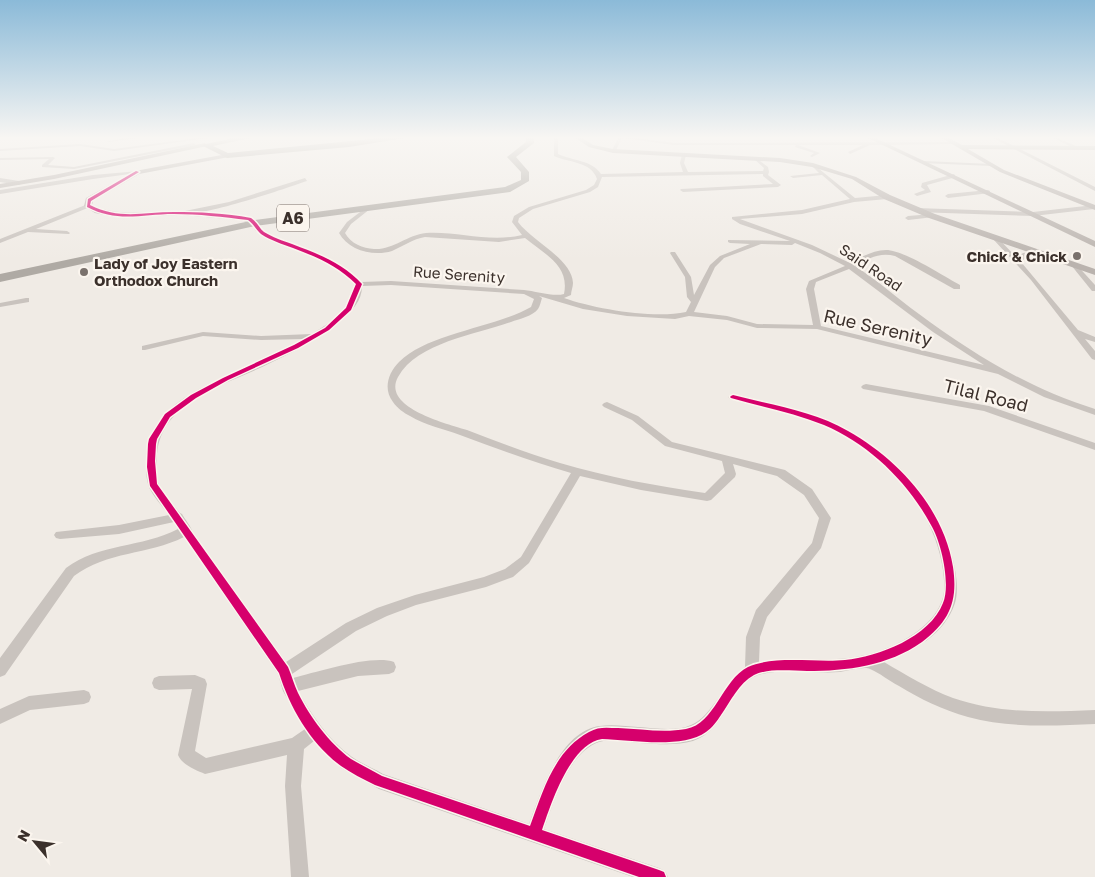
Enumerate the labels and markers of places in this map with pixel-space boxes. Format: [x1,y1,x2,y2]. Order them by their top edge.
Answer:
place label: Chick & Chick [967,247,1067,265]
marker: Chick & Chick [1071,250,1083,262]
place label: Lady of Joy Eastern Orthodox Church [94,254,238,289]
marker: Lady of Joy Eastern Orthodox Church [78,266,90,278]

